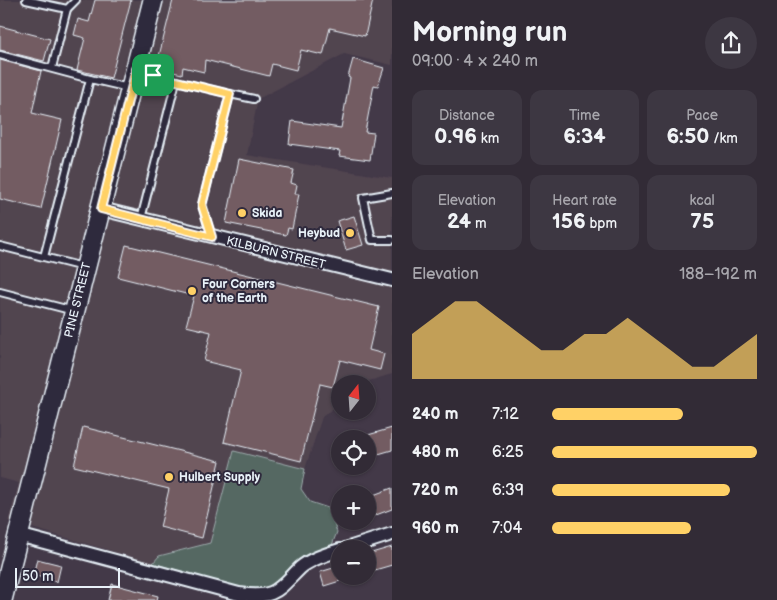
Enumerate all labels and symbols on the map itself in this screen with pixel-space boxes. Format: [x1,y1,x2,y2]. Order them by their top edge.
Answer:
pin [132,54,174,96]
place label: Skida [252,206,283,221]
marker: Skida [236,207,248,219]
place label: Heybud [298,226,340,241]
marker: Heybud [344,227,356,239]
street label: KILBURN STREET [225,233,328,273]
street label: PINE STREET [61,260,95,339]
place label: Four Corners of the Earth [202,277,275,306]
marker: Four Corners of the Earth [186,285,198,297]
north arrow [331,375,376,420]
place label: Hulbert Supply [179,470,261,485]
marker: Hulbert Supply [163,471,175,483]
scale bar [15,565,120,588]

